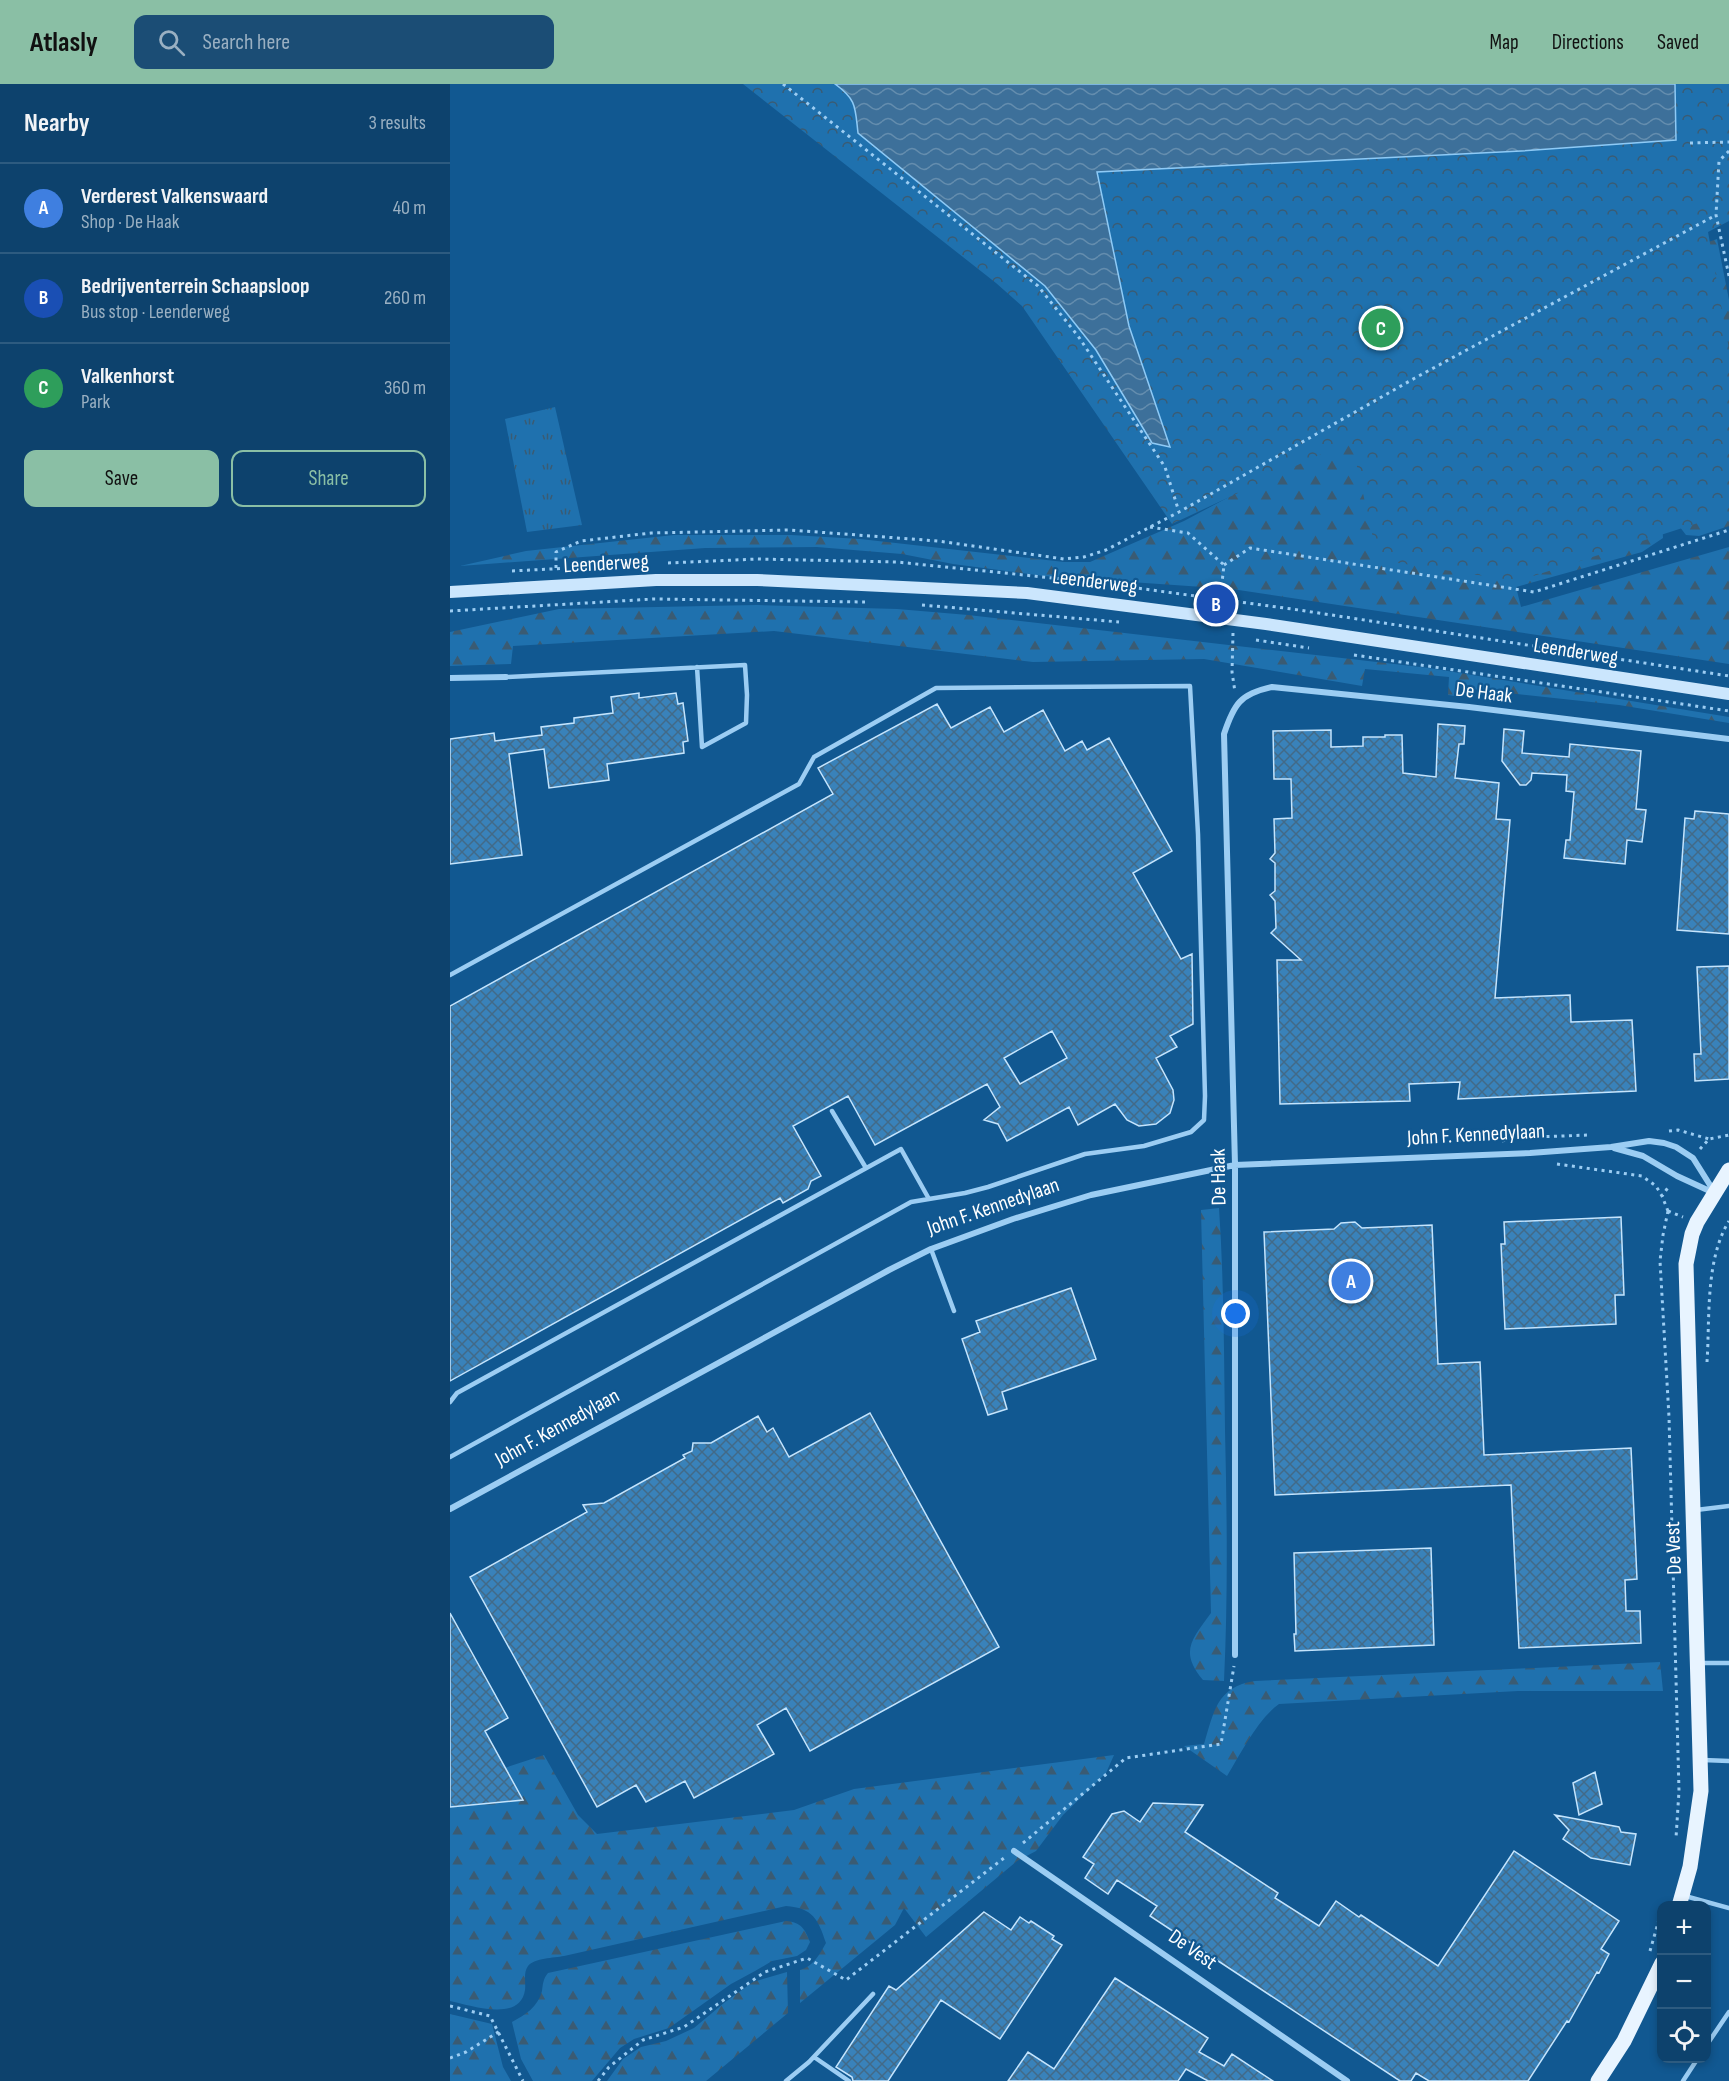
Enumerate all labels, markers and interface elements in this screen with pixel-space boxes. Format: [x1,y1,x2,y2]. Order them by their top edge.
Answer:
search box [134,15,554,69]
text: Atlasly [30,26,98,59]
icon: search [155,26,188,59]
text: Search here [203,29,290,56]
text: Map [1489,30,1519,55]
text: Directions [1552,30,1624,55]
text: Saved [1657,30,1699,55]
text: Nearby [24,108,90,139]
text: 3 results [369,111,426,135]
text: Verderest Valkenswaard [81,183,268,210]
text: A [39,196,48,220]
text: 40 m [393,196,426,220]
text: Shop · De Haak [81,210,179,234]
text: Bedrijventerrein Schaapsloop [81,273,310,300]
text: B [39,286,48,310]
text: 260 m [384,286,426,310]
text: Bus stop · Leenderweg [81,300,230,324]
pin: C [1362,306,1400,350]
text: Valkenhorst [81,363,174,390]
text: C [38,376,49,400]
text: 360 m [384,376,426,400]
text: Park [81,390,110,414]
button: Save [24,450,219,507]
button: Share [231,450,426,507]
street label: Leenderweg [563,549,649,578]
street label: Leenderweg [1051,564,1139,599]
pin: B [1196,582,1236,626]
street label: Leenderweg [1532,632,1620,671]
street label: De Haak [1454,677,1514,708]
street label: John F. Kennedylaan [1405,1118,1546,1151]
street label: De Haak [1206,1148,1231,1206]
street label: John F. Kennedylaan [923,1172,1063,1241]
pin: A [1332,1258,1370,1304]
your location [1221,1299,1250,1328]
street label: John F. Kennedylaan [490,1383,624,1472]
street label: De Vest [1660,1521,1687,1575]
map controls [1657,1901,1711,2063]
button: + [1657,1901,1711,1955]
street label: De Vest [1164,1924,1222,1975]
button: − [1657,1955,1711,2009]
button: locate [1657,2009,1711,2063]

